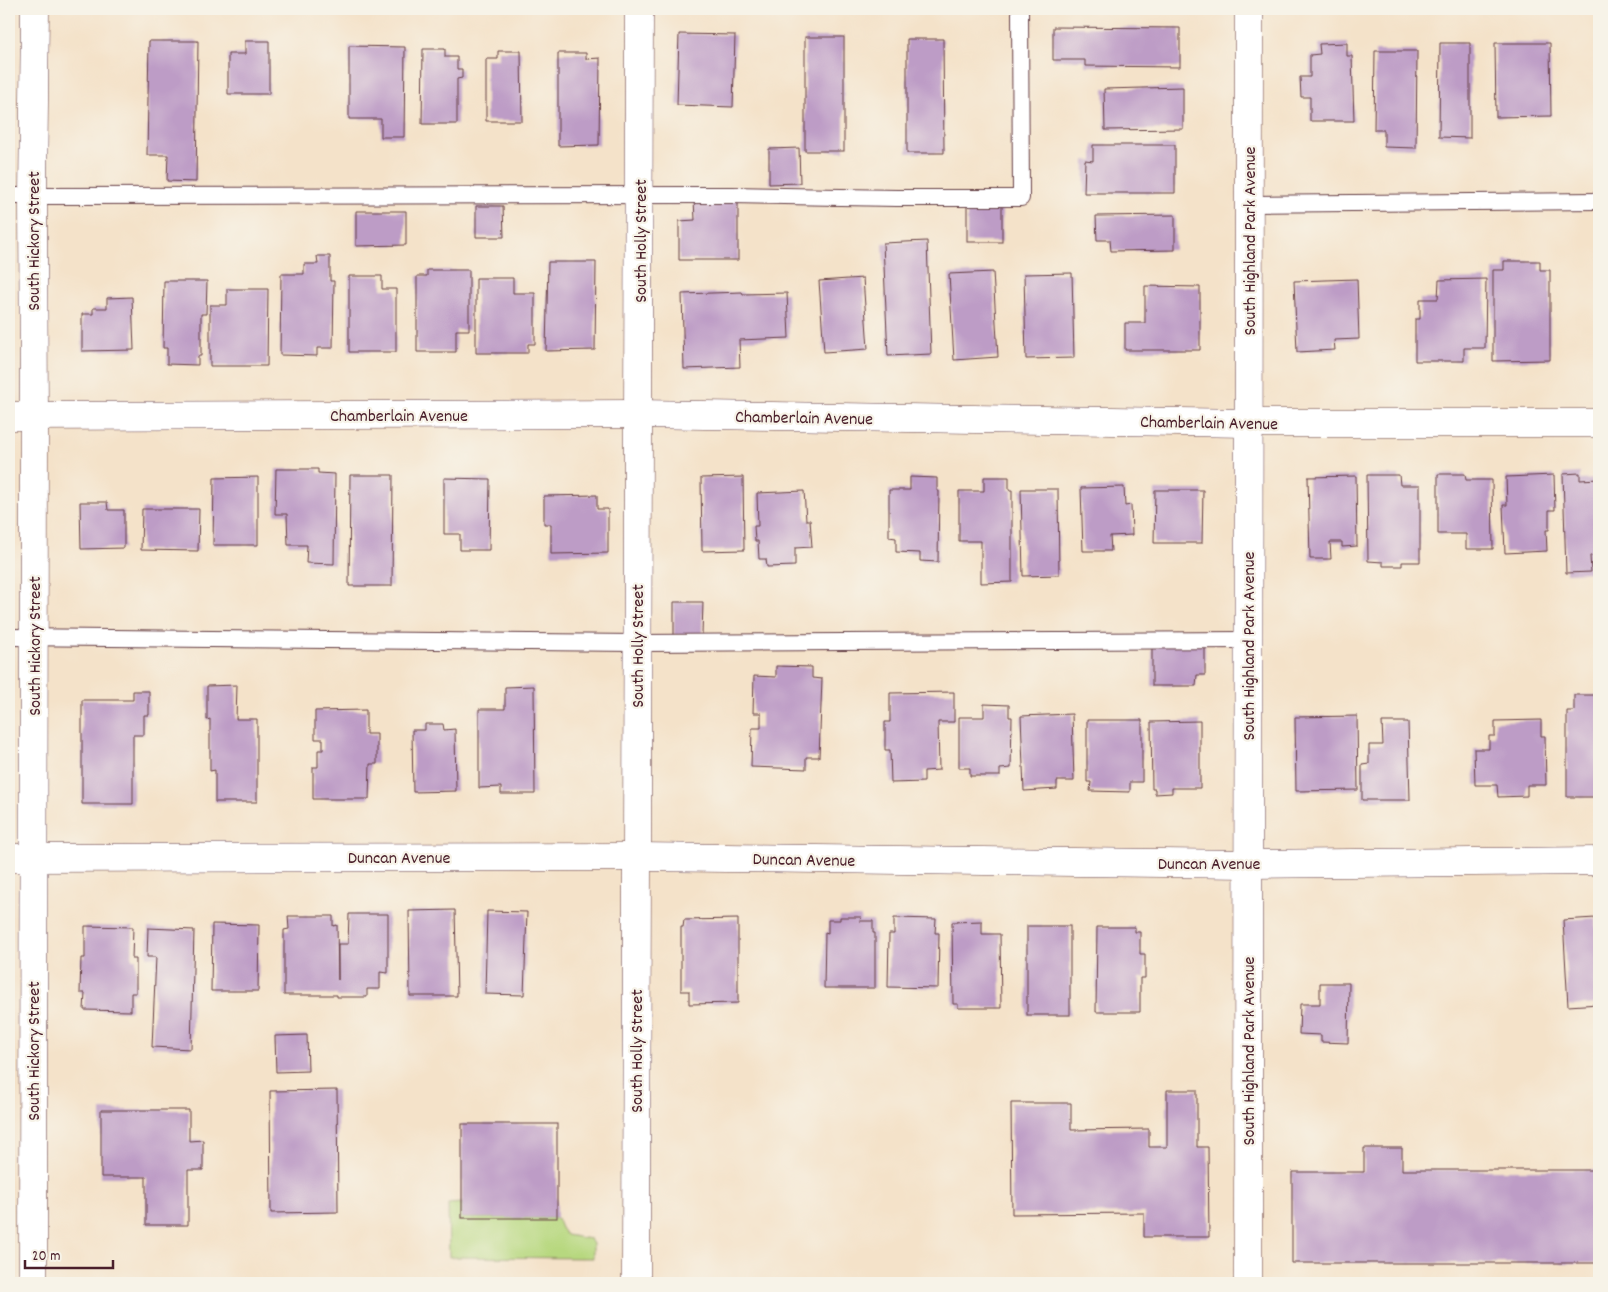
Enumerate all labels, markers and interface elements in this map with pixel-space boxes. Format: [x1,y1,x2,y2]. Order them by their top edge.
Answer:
street label: South Highland Park Avenue [1239,146,1264,336]
street label: South Hickory Street [23,171,48,311]
street label: South Holly Street [630,179,655,303]
street label: Chamberlain Avenue [330,405,468,430]
street label: Chamberlain Avenue [735,406,873,433]
street label: Chamberlain Avenue [1140,411,1278,438]
street label: South Highland Park Avenue [1238,551,1263,741]
street label: South Hickory Street [24,576,49,716]
street label: South Holly Street [627,584,652,708]
street label: Duncan Avenue [348,847,450,872]
street label: Duncan Avenue [752,848,856,875]
street label: Duncan Avenue [1158,853,1260,878]
street label: South Highland Park Avenue [1238,956,1263,1146]
street label: South Hickory Street [23,981,48,1121]
street label: South Holly Street [626,989,651,1113]
scale bar [25,1237,112,1269]
text: 20 m [32,1246,60,1268]

